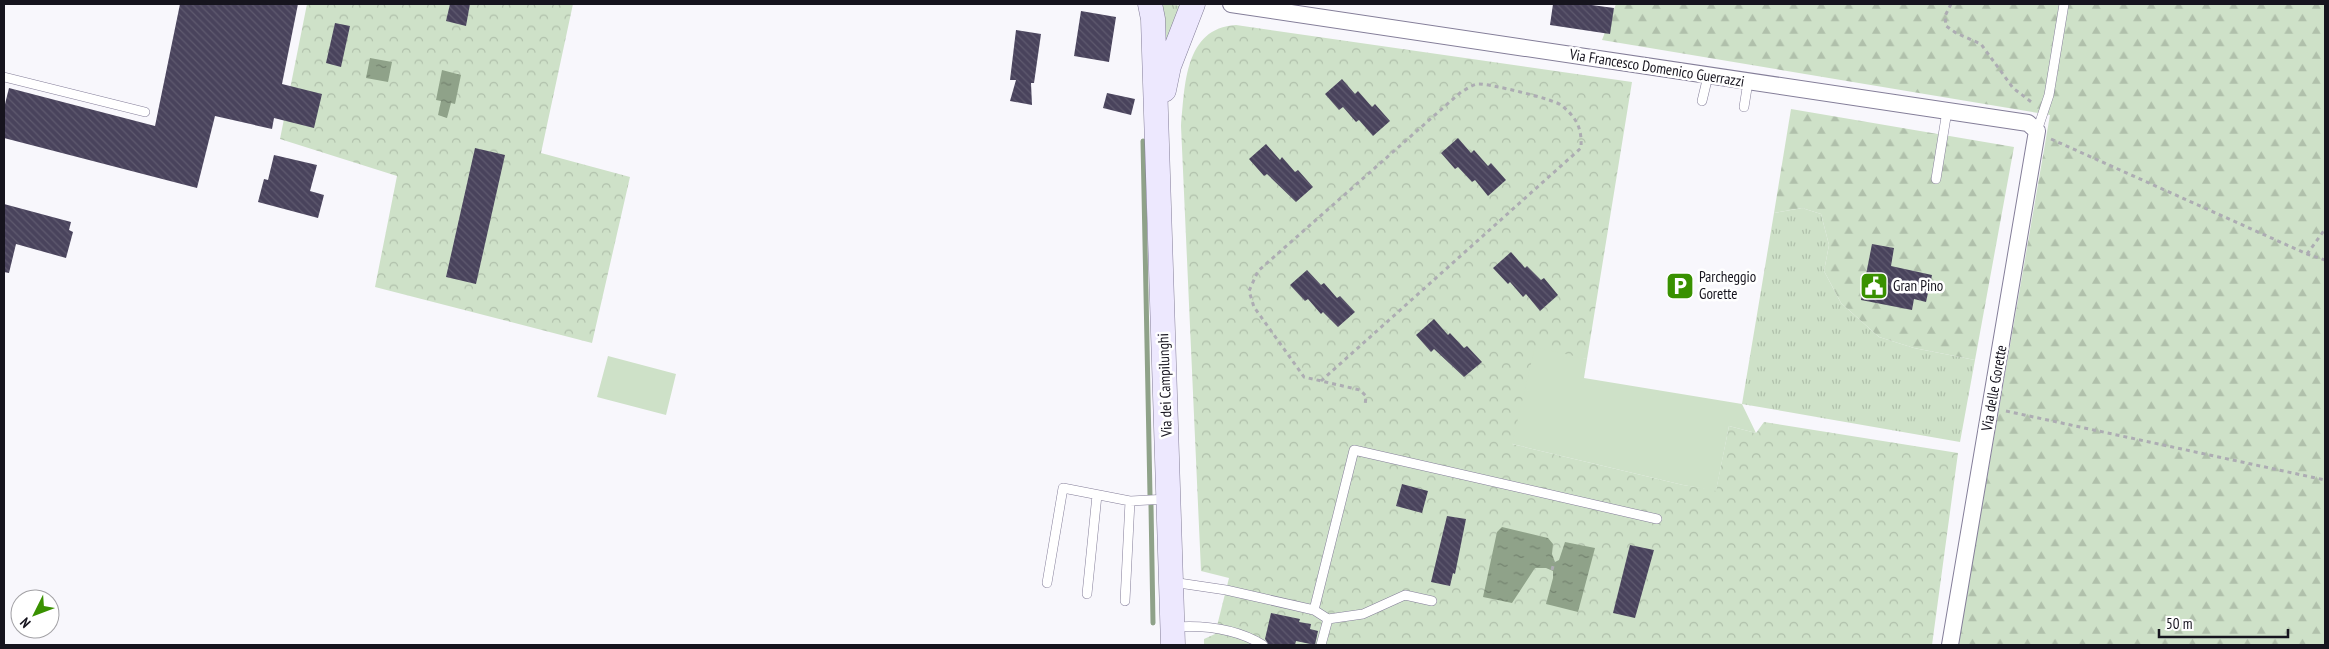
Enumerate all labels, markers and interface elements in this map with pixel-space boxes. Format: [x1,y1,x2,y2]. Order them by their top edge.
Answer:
street label: Via Francesco Domenico Guerrazzi [1567,44,1746,91]
place label: Parcheggio Gorette [1699,267,1756,303]
parking icon: Parcheggio Gorette [1665,271,1695,301]
public building icon: Gran Pino [1859,271,1889,301]
place label: Gran Pino [1893,276,1943,295]
street label: Via dei Campilunghi [1153,333,1176,438]
street label: Via delle Gorette [1976,343,2010,433]
north arrow [10,589,60,639]
scale bar [2159,606,2288,638]
text: N [16,614,35,632]
text: 50 m [2166,614,2192,633]

